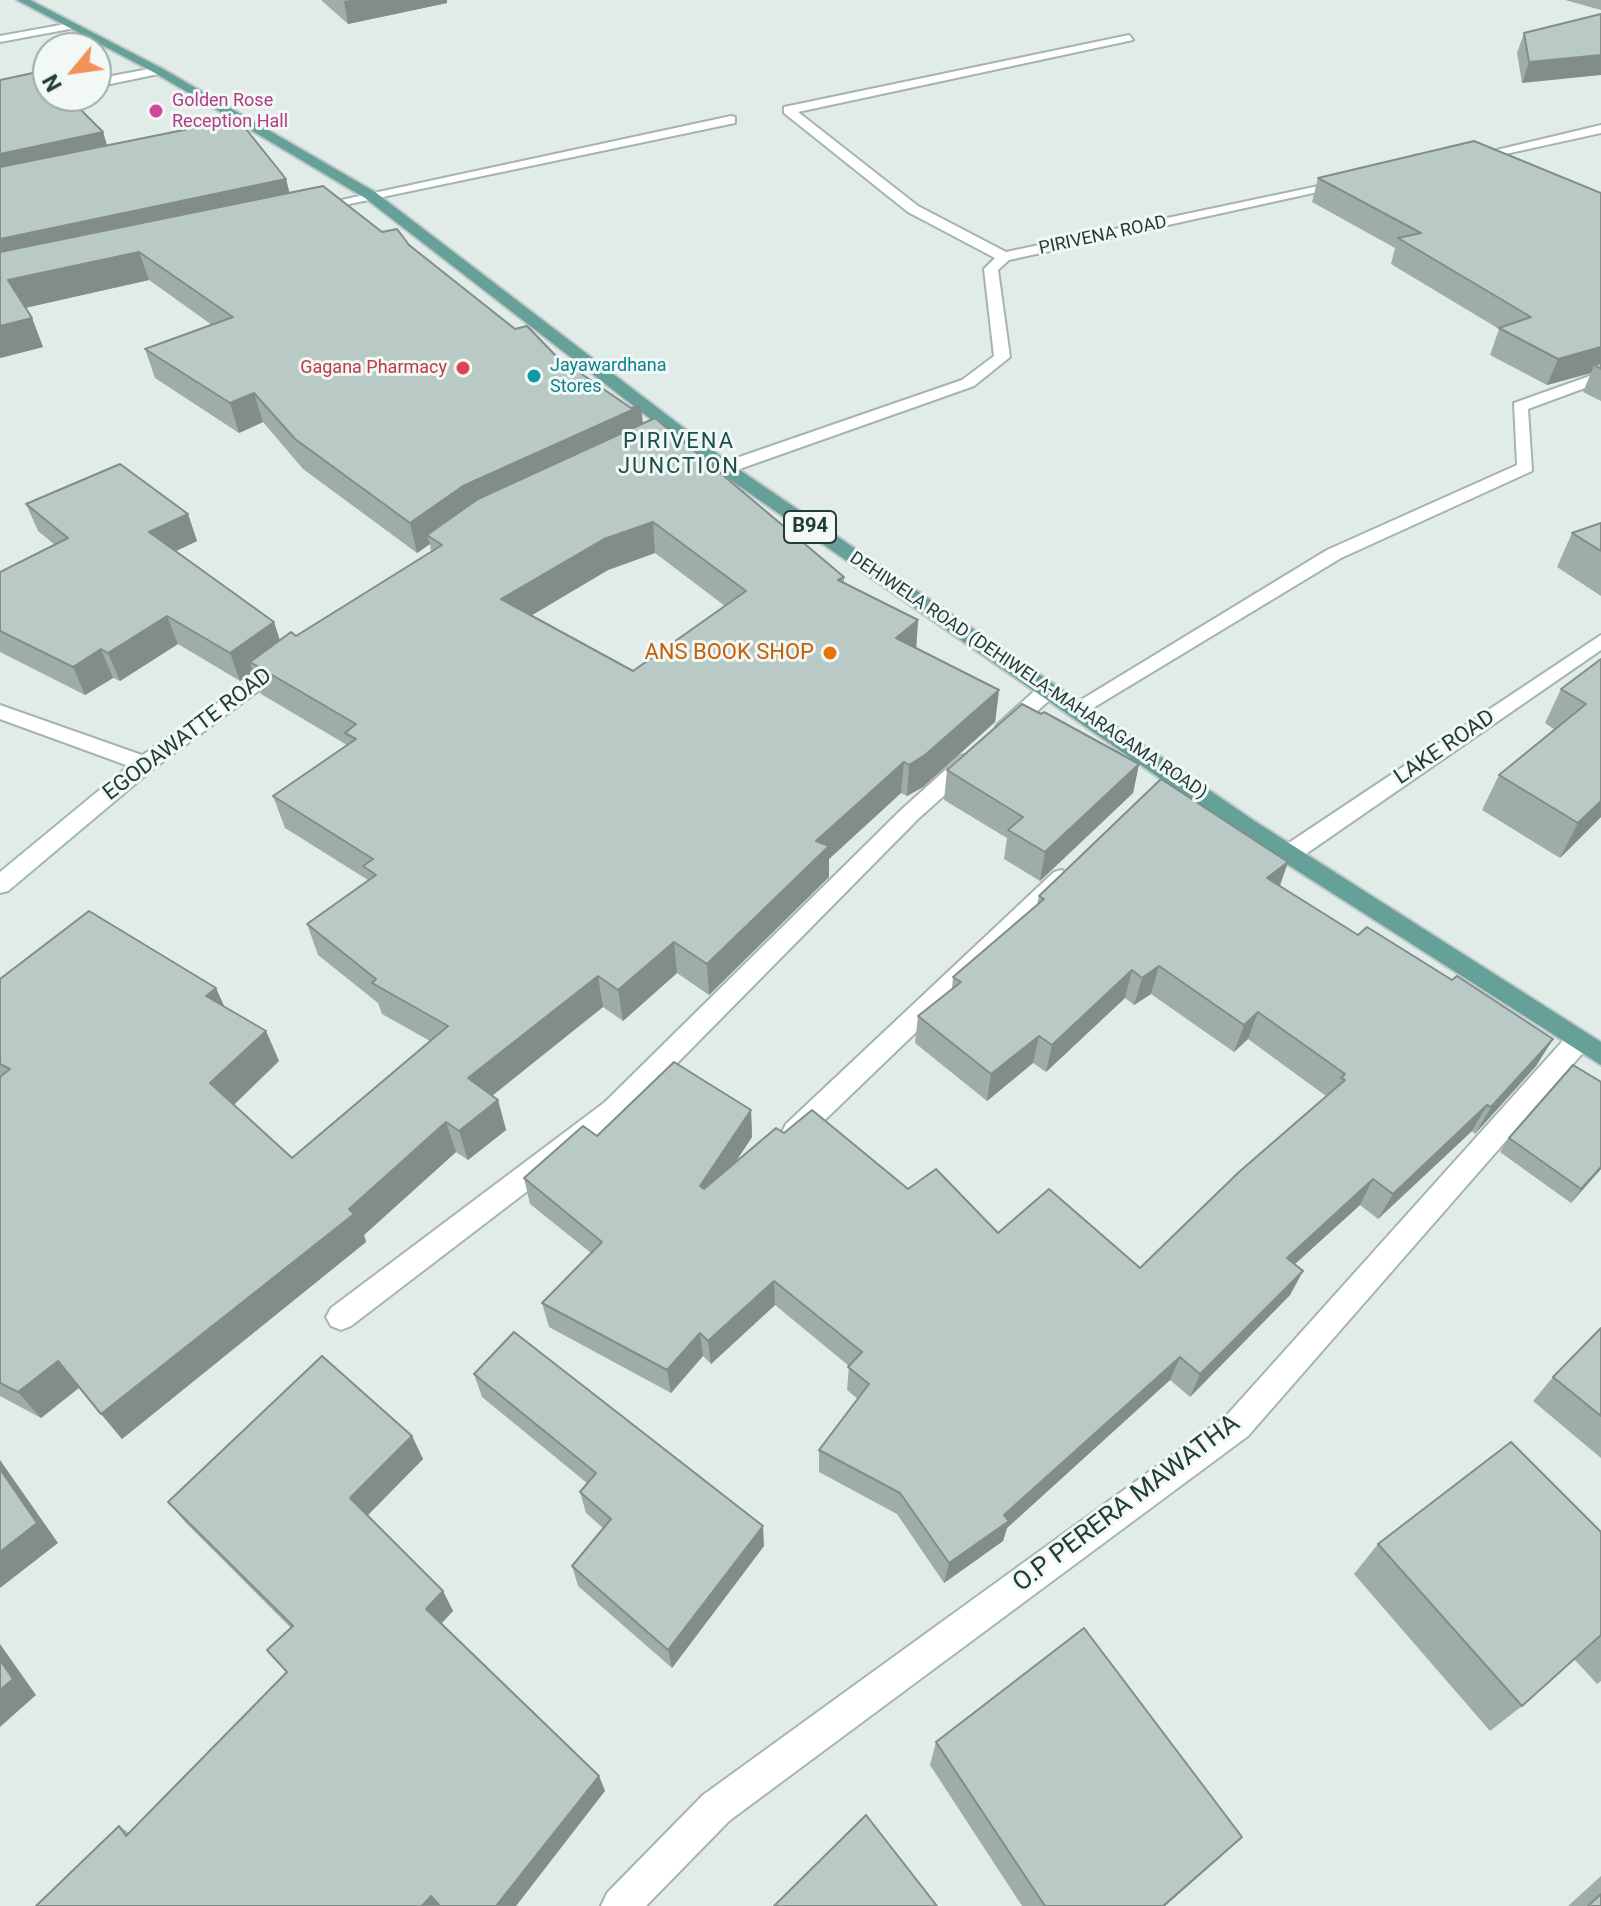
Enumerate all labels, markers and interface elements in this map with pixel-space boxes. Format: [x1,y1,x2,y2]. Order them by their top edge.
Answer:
north arrow [32,32,112,112]
text: N [38,70,67,96]
place label: Golden Rose Reception Hall [172,90,288,132]
marker: Golden Rose Reception Hall [147,102,165,120]
street label: PIRIVENA ROAD [1037,212,1169,260]
place label: Jayawardhana Stores [550,355,667,398]
place label: Gagana Pharmacy [300,357,447,379]
marker: Gagana Pharmacy [454,359,472,377]
marker: Jayawardhana Stores [525,367,543,385]
district label: PIRIVENA JUNCTION [618,429,740,480]
road number: B94 [784,511,836,543]
street label: DEHIWELA ROAD (DEHIWELA-MAHARAGAMA ROAD) [845,548,1211,804]
place label: ANS BOOK SHOP [644,640,814,666]
marker: ANS BOOK SHOP [821,644,839,662]
street label: EGODAWATTE ROAD [99,663,277,807]
street label: LAKE ROAD [1390,705,1500,791]
street label: O.P PERERA MAWATHA [1007,1409,1247,1599]

